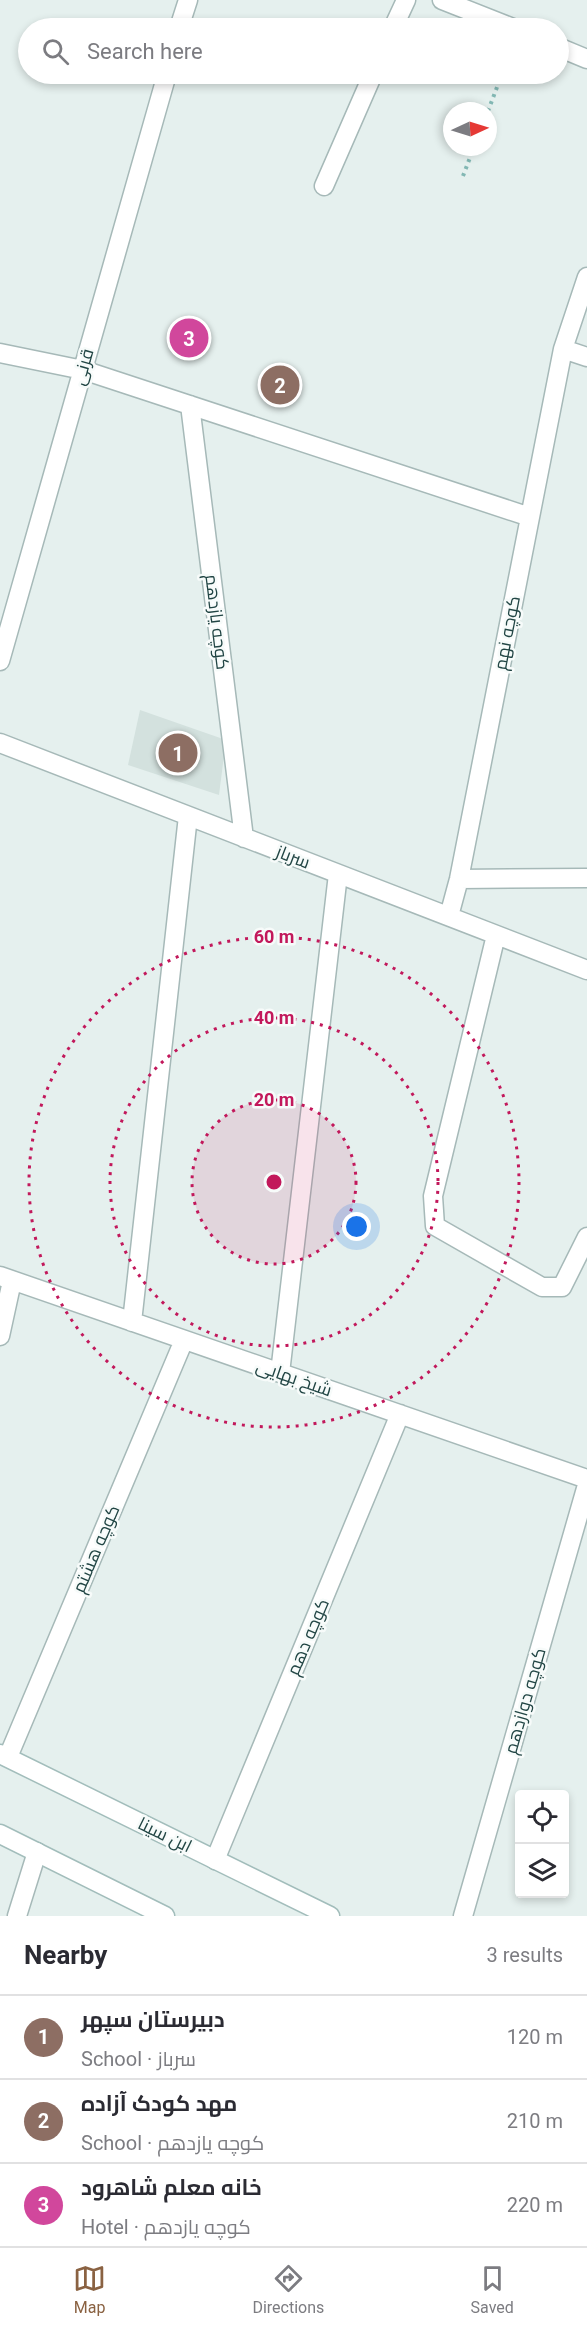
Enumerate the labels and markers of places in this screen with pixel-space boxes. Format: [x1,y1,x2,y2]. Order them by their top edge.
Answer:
pin: 3 [170,316,208,360]
pin: 2 [260,362,300,408]
pin: 1 [158,730,198,776]
centre of rings [264,1172,284,1192]

